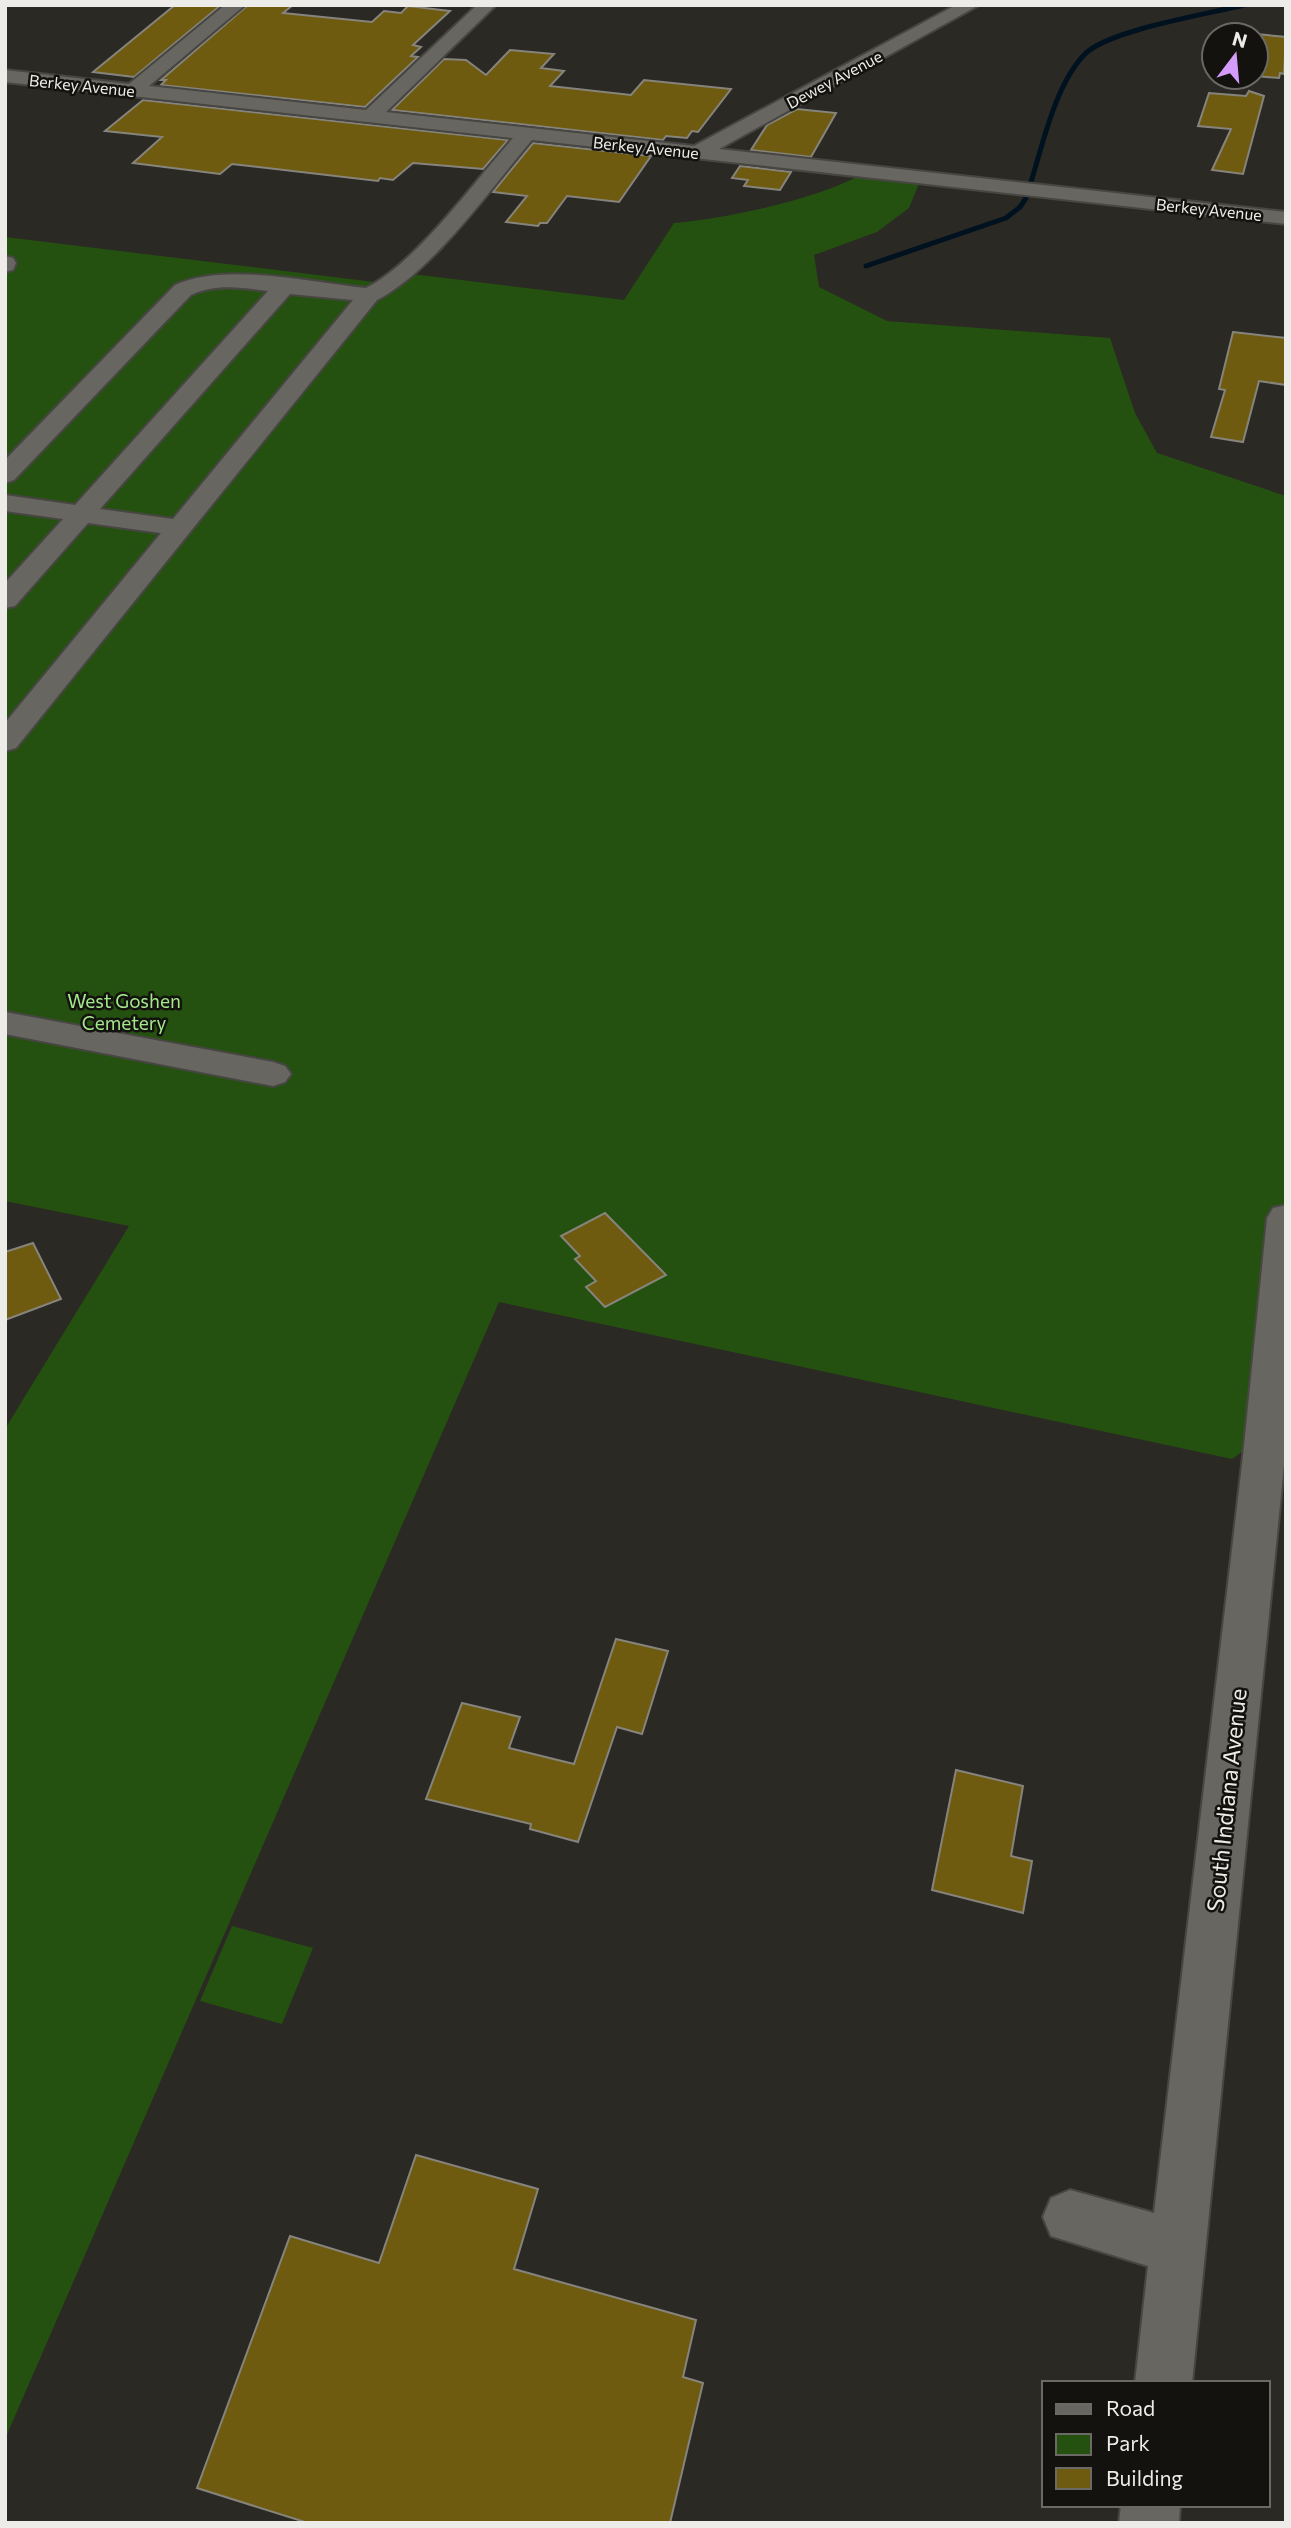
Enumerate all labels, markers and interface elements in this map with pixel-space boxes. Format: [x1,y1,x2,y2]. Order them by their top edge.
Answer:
north arrow [1200,21,1270,91]
text: N [1230,26,1250,52]
street label: Dewey Avenue [783,46,885,112]
street label: Berkey Avenue [28,70,136,100]
street label: Berkey Avenue [592,132,700,162]
street label: Berkey Avenue [1155,194,1263,224]
park label: West Goshen Cemetery [67,989,181,1034]
street label: South Indiana Avenue [1200,1687,1252,1913]
legend [1042,2381,1270,2507]
text: Road [1106,2395,1155,2420]
text: Park [1106,2430,1150,2455]
text: Building [1106,2465,1183,2490]

